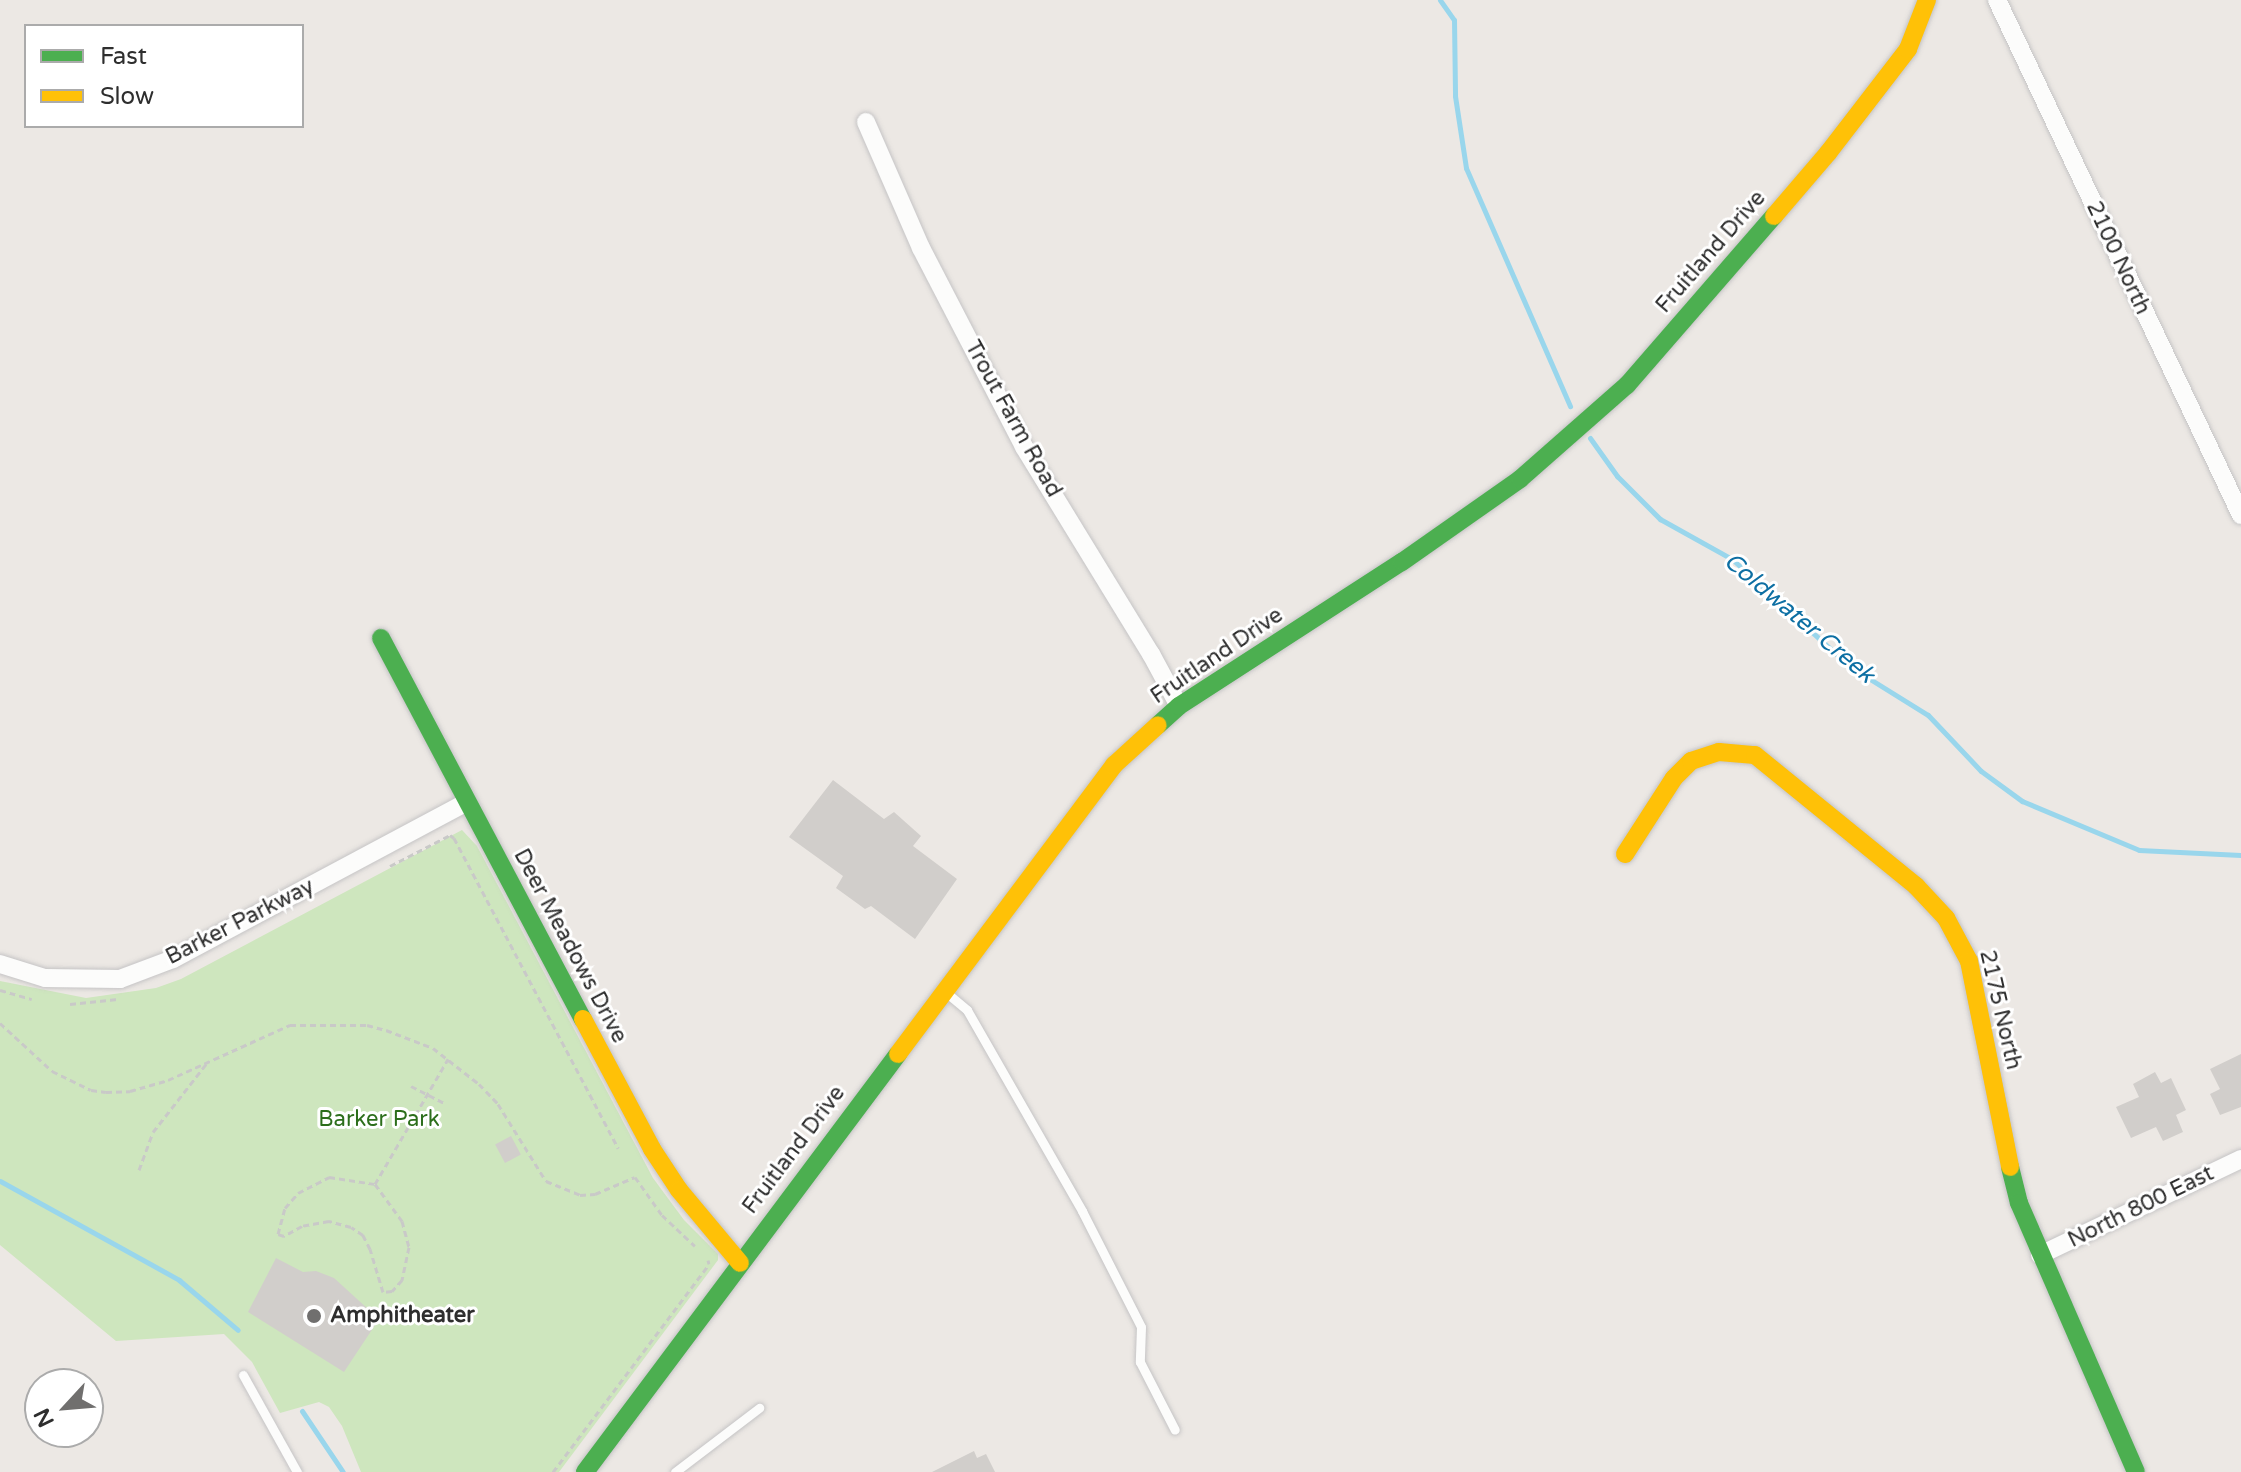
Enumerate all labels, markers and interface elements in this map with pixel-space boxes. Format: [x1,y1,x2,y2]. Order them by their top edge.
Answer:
legend [24,24,304,128]
text: Fast [100,42,147,71]
text: Slow [100,82,154,111]
street label: Fruitland Drive [1651,185,1771,319]
street label: 2100 North [2080,197,2156,319]
street label: Trout Farm Road [959,336,1067,502]
water label: Coldwater Creek [1718,547,1880,689]
street label: Fruitland Drive [1146,602,1288,710]
street label: Deer Meadows Drive [508,844,632,1048]
street label: Barker Parkway [162,873,318,971]
street label: 2175 North [1973,948,2027,1072]
street label: Fruitland Drive [737,1081,851,1219]
park label: Barker Park [318,1107,440,1133]
street label: North 800 East [2064,1160,2218,1254]
place label: Amphitheater [330,1303,475,1329]
marker: Amphitheater [305,1307,323,1325]
north arrow [24,1368,104,1448]
text: N [29,1404,60,1431]

